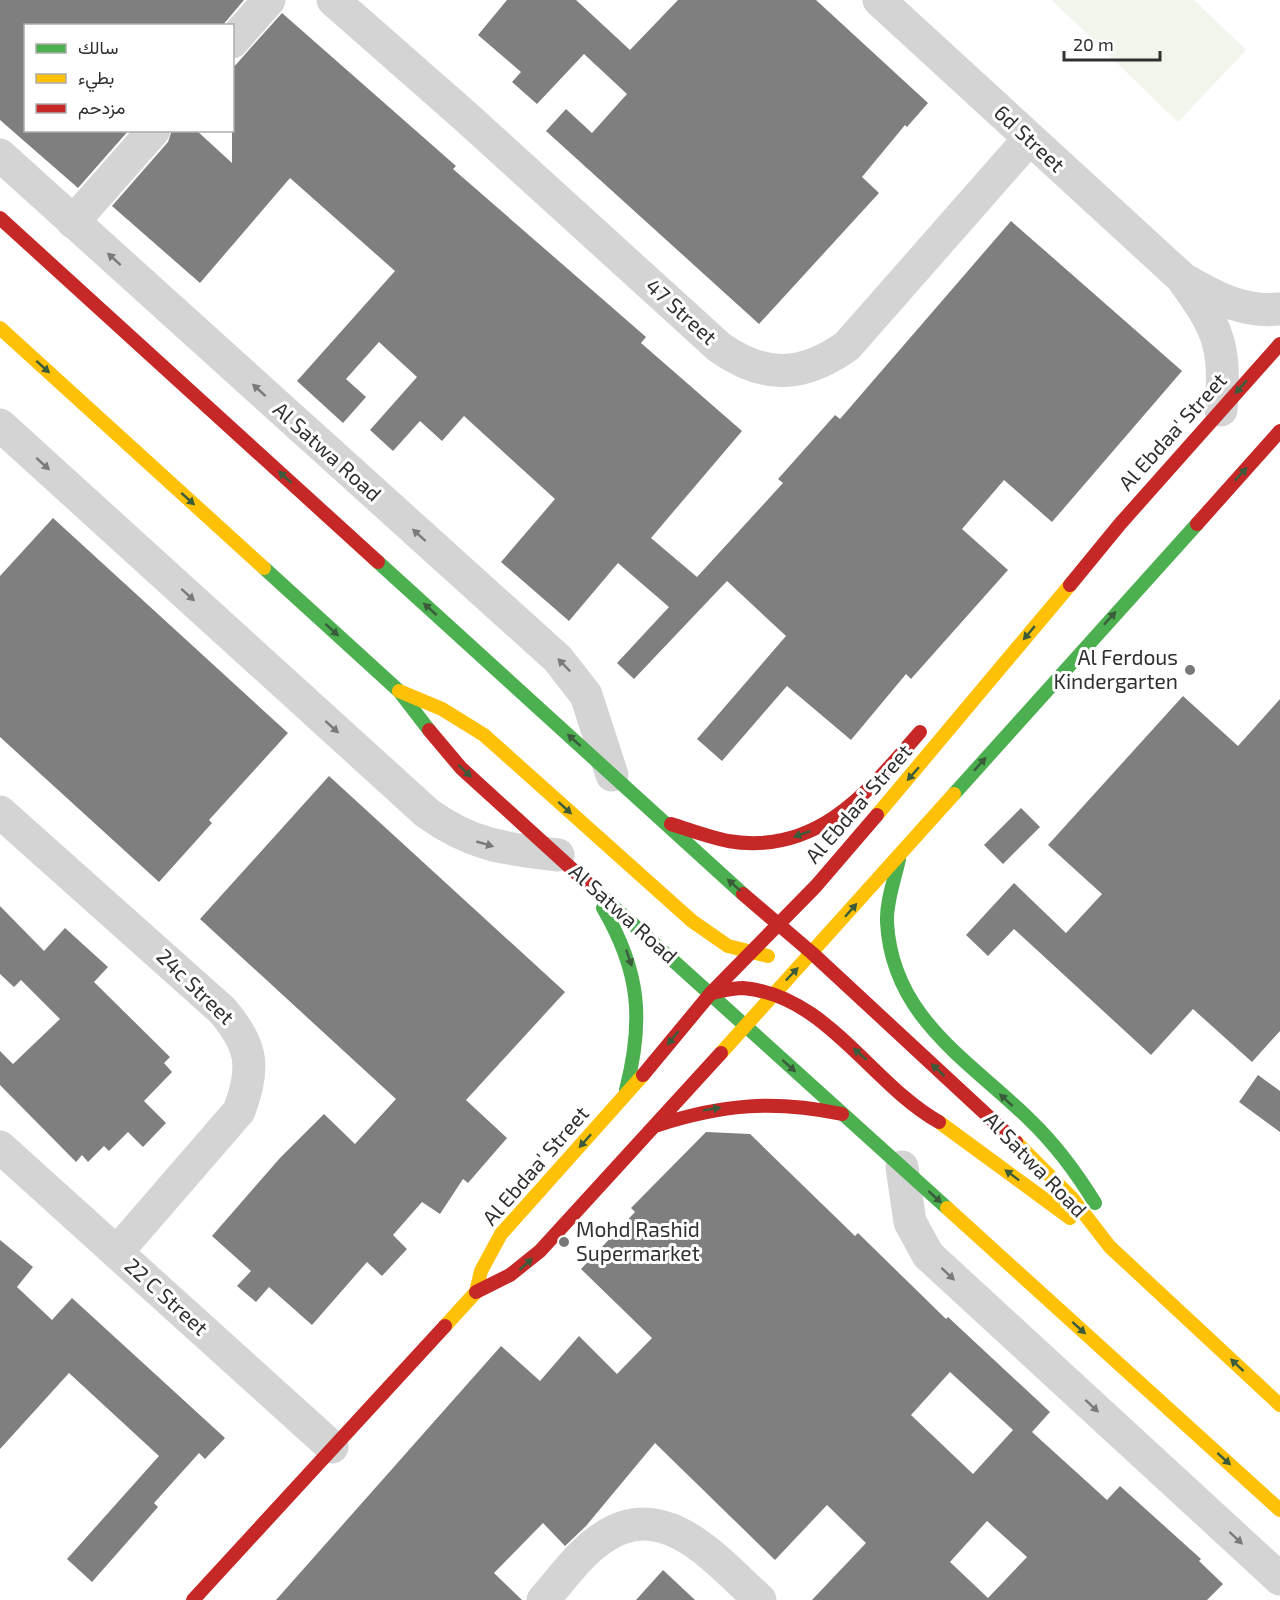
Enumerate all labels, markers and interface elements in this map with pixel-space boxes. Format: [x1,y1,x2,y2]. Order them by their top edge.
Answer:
legend [24,24,234,132]
scale bar [1064,24,1160,62]
text: 20 m [1073,33,1114,55]
text: سالك [78,36,118,58]
text: بطيء [78,66,114,93]
text: مزدحم [78,96,125,120]
street label: 6d Street [990,99,1070,177]
one-way arrow [107,253,122,266]
street label: 47 Street [641,273,723,349]
one-way arrow [36,360,50,374]
street label: Al Ebdaa' Street [1113,367,1231,495]
one-way arrow [1235,379,1248,394]
one-way arrow [251,383,266,397]
street label: Al Satwa Road [269,396,387,506]
one-way arrow [36,457,51,471]
one-way arrow [1234,466,1248,481]
one-way arrow [278,471,293,484]
one-way arrow [180,492,195,506]
one-way arrow [412,529,427,542]
one-way arrow [180,588,194,602]
one-way arrow [422,602,437,616]
one-way arrow [1103,611,1116,626]
one-way arrow [324,623,339,636]
one-way arrow [1023,625,1036,640]
place label: Al Ferdous Kindergarten [1053,644,1178,693]
one-way arrow [557,658,571,673]
marker: Al Ferdous Kindergarten [1183,663,1197,677]
one-way arrow [324,720,339,733]
one-way arrow [567,734,582,747]
street label: Al Ebdaa' Street [799,739,916,868]
one-way arrow [973,756,987,771]
one-way arrow [458,764,473,778]
one-way arrow [906,767,920,782]
one-way arrow [557,801,572,814]
one-way arrow [793,829,811,839]
one-way arrow [476,840,494,849]
street label: Al Satwa Road [565,858,683,968]
one-way arrow [726,878,741,892]
one-way arrow [844,903,857,918]
street label: 24c Street [152,943,240,1029]
one-way arrow [624,949,634,967]
one-way arrow [784,967,798,981]
one-way arrow [667,1030,680,1045]
one-way arrow [852,1048,867,1061]
one-way arrow [782,1059,797,1073]
one-way arrow [931,1064,946,1077]
one-way arrow [999,1094,1014,1107]
street label: Al Ebdaa' Street [476,1101,593,1230]
one-way arrow [703,1104,722,1113]
street label: Al Satwa Road [980,1106,1093,1222]
one-way arrow [578,1134,592,1149]
one-way arrow [1005,1169,1021,1181]
one-way arrow [927,1189,941,1203]
place label: Mohd Rashid Supermarket [576,1216,700,1265]
marker: Mohd Rashid Supermarket [557,1235,571,1249]
street label: 22 C Street [120,1252,214,1340]
one-way arrow [518,1258,533,1271]
one-way arrow [941,1267,956,1281]
one-way arrow [1072,1320,1086,1334]
one-way arrow [1230,1359,1245,1372]
one-way arrow [1084,1399,1099,1412]
one-way arrow [1216,1451,1230,1465]
one-way arrow [1228,1531,1243,1545]

